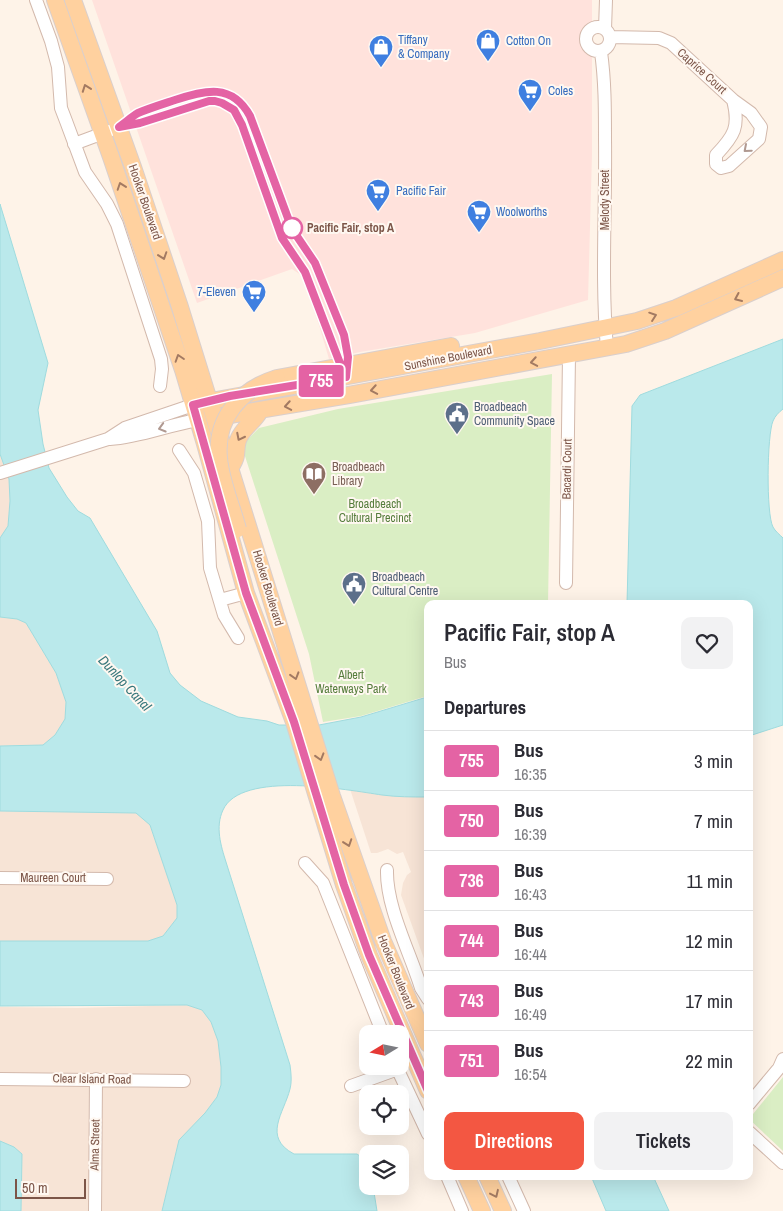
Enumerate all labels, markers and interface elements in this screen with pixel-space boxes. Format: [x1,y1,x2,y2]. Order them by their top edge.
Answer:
shop icon: Cotton On [475,28,501,62]
place label: Tiffany & Company [398,32,449,62]
place label: Cotton On [506,33,551,49]
shop icon: Tiffany & Company [368,34,394,68]
street label: Caprice Court [674,45,730,98]
supermarket icon: Coles [517,78,543,112]
place label: Coles [548,83,573,99]
one-way arrow [82,84,92,92]
one-way arrow [744,143,753,152]
street label: Hooker Boulevard [125,162,165,242]
street label: Melody Street [597,169,613,230]
supermarket icon: Pacific Fair [365,178,391,212]
one-way arrow [117,182,127,191]
place label: Pacific Fair [396,183,447,199]
supermarket icon: Woolworths [466,199,492,233]
place label: Woolworths [496,204,547,220]
marker: Pacific Fair, stop A [281,217,303,239]
place label: Pacific Fair, stop A [307,220,395,236]
one-way arrow [158,251,168,260]
supermarket icon: 7-Eleven [241,279,267,313]
place label: 7-Eleven [197,284,236,300]
one-way arrow [734,292,743,303]
one-way arrow [648,312,657,322]
street label: Sunshine Boulevard [403,342,493,374]
one-way arrow [174,355,184,363]
one-way arrow [530,356,539,366]
line badge: 755 [292,365,350,397]
text: 755 [309,368,333,393]
one-way arrow [370,385,379,395]
place label: Broadbeach Community Space [474,399,555,429]
one-way arrow [283,401,292,411]
public building icon: Broadbeach Community Space [444,401,470,435]
one-way arrow [159,422,167,432]
one-way arrow [236,431,246,440]
street label: Bacardi Court [558,438,576,499]
place label: Broadbeach Library [332,459,385,489]
library icon: Broadbeach Library [301,461,327,495]
park label: Broadbeach Cultural Precinct [339,496,412,526]
street label: Hooker Boulevard [249,548,287,628]
place label: Broadbeach Cultural Centre [372,569,438,599]
public building icon: Broadbeach Cultural Centre [341,571,367,605]
text: Pacific Fair, stop A [444,616,615,648]
button: heart [681,617,733,669]
water label: Dunlop Canal [95,651,156,715]
text: Bus [444,651,467,673]
park label: Albert Waterways Park [315,667,387,697]
one-way arrow [289,671,299,680]
text: Departures [444,694,526,720]
text: Bus [514,737,543,763]
text: 755 [459,748,484,773]
text: 3 min [694,748,733,774]
one-way arrow [314,752,324,761]
text: 16:35 [514,763,547,785]
text: Bus [514,797,543,823]
text: 750 [459,808,484,833]
text: 7 min [694,808,733,834]
text: 16:39 [514,823,547,845]
one-way arrow [342,838,352,846]
text: Bus [514,857,543,883]
text: 736 [459,868,484,893]
text: 11 min [687,868,733,894]
street label: Maureen Court [20,870,86,886]
text: 16:43 [514,883,547,905]
text: Bus [514,917,543,943]
text: 744 [459,928,484,953]
text: 12 min [685,928,733,954]
street label: Hooker Boulevard [374,932,418,1012]
text: 16:44 [514,943,547,965]
text: Bus [514,977,543,1003]
text: 743 [459,988,484,1013]
text: 17 min [685,988,733,1014]
text: 16:49 [514,1003,547,1025]
north arrow [359,1025,409,1075]
map controls [359,1025,409,1195]
text: Bus [514,1037,543,1063]
text: 751 [459,1048,484,1073]
text: 22 min [685,1048,733,1074]
text: 16:54 [514,1063,547,1085]
street label: Clear Island Road [52,1070,132,1088]
button: locate [359,1085,409,1135]
button: Directions [444,1112,584,1170]
button: Tickets [594,1112,733,1170]
street label: Alma Street [87,1119,103,1172]
button: layers [359,1145,409,1195]
scale bar [15,1176,86,1199]
text: 50 m [22,1179,48,1197]
one-way arrow [489,1189,500,1198]

